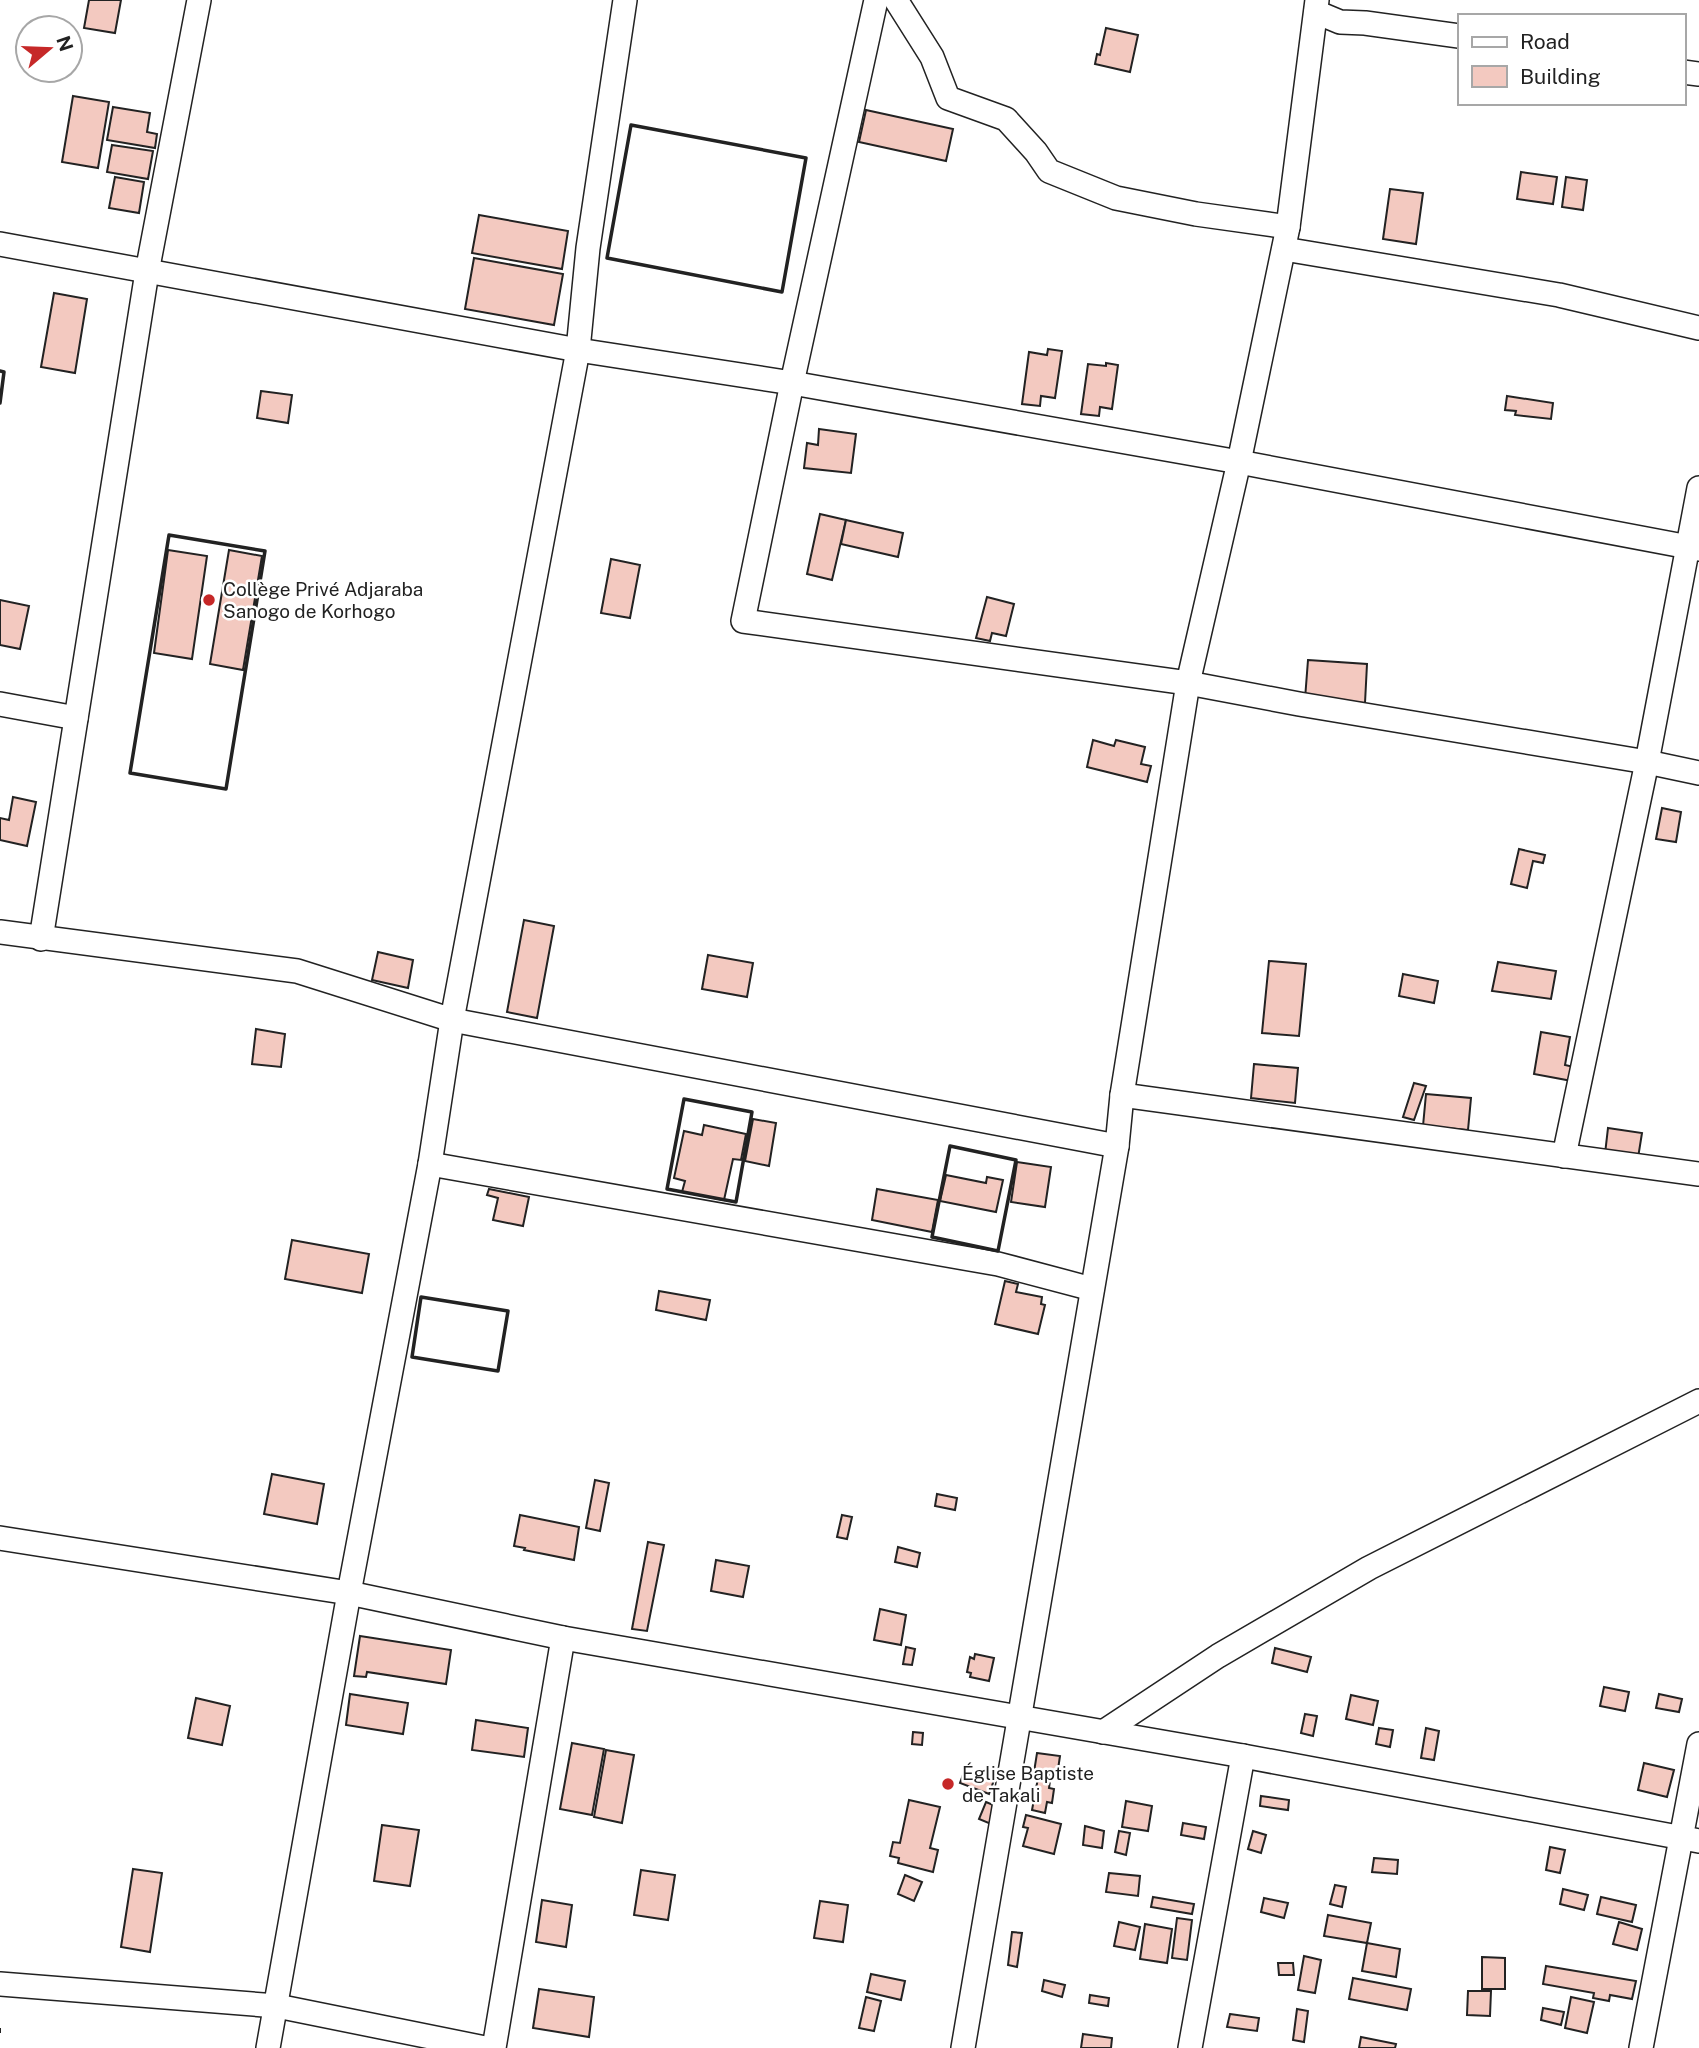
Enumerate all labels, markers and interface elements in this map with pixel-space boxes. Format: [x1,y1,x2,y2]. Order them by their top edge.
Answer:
north arrow [14,14,84,84]
legend [1458,14,1685,105]
text: Road [1520,29,1570,54]
text: N [52,33,78,54]
text: Building [1520,64,1601,89]
place label: Collège Privé Adjaraba Sanogo de Korhogo [223,578,423,622]
marker: Collège Privé Adjaraba Sanogo de Korhogo [201,592,217,608]
place label: Église Baptiste de Takali [962,1762,1094,1806]
marker: Église Baptiste de Takali [940,1776,956,1792]

